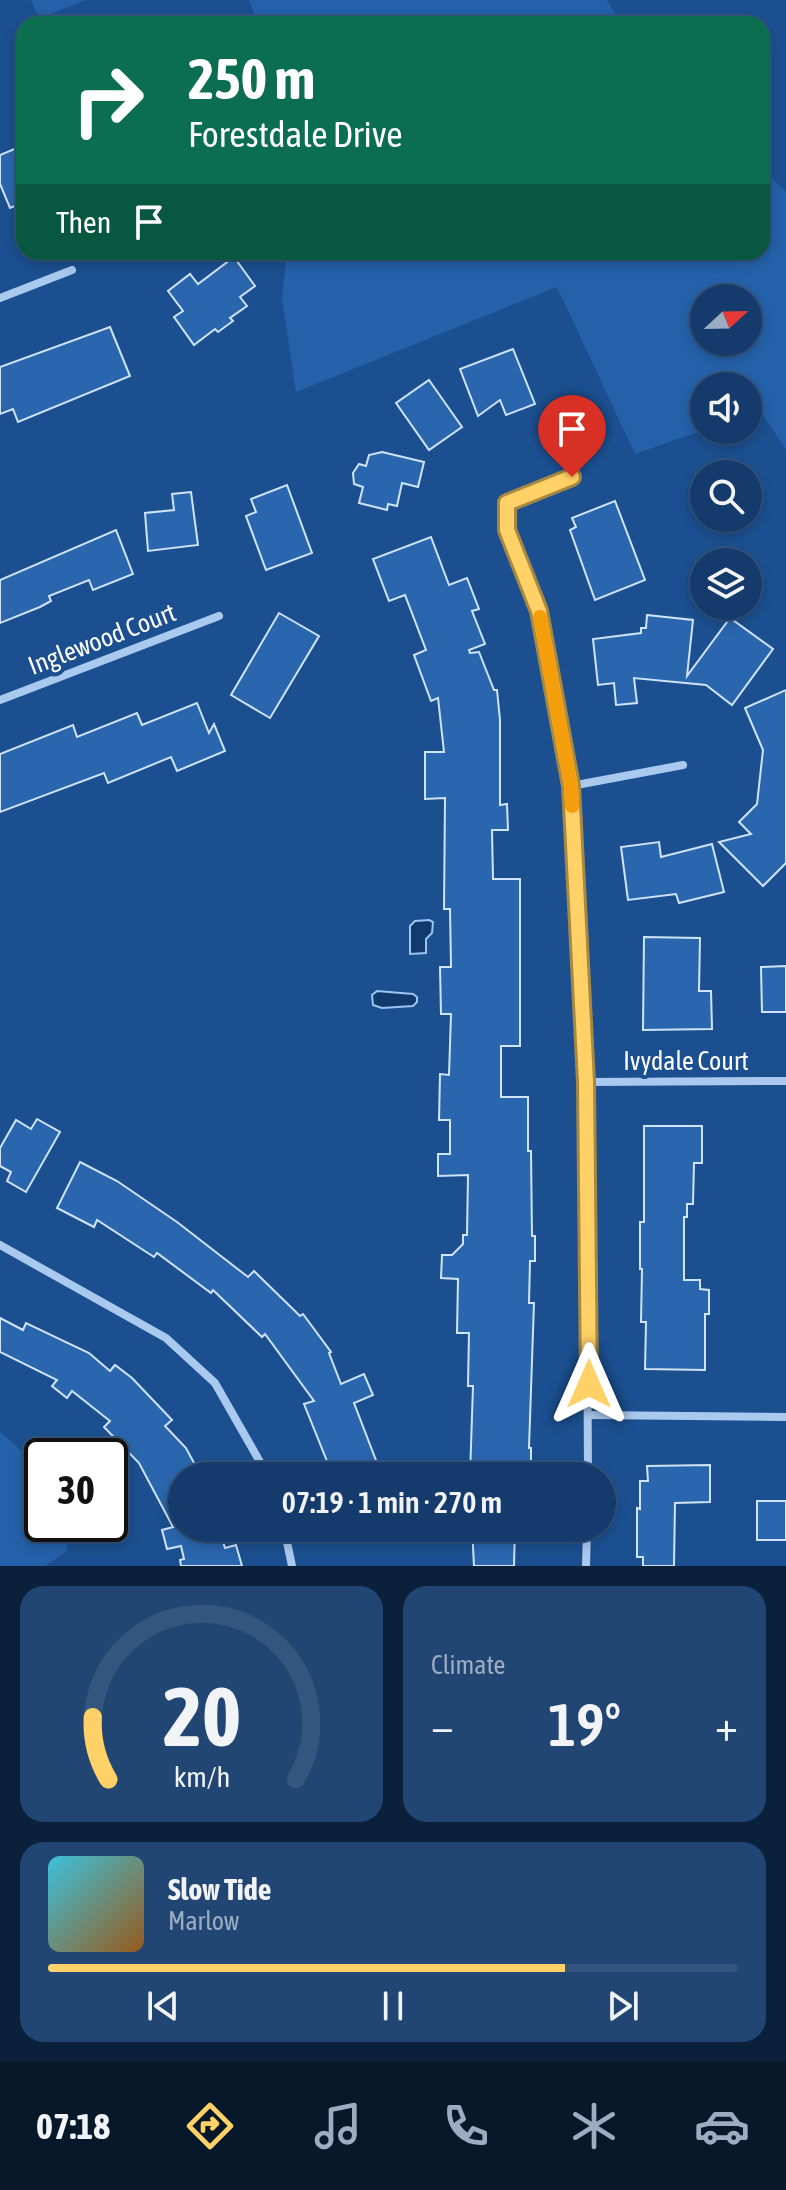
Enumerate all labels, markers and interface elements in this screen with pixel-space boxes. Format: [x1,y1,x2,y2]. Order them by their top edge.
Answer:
text: 250 m [188,47,315,111]
icon: right [56,48,160,152]
text: Forestdale Drive [188,113,403,155]
icon: arrive [127,200,171,244]
text: Then [56,205,111,239]
north arrow [690,284,762,356]
map controls [690,284,762,620]
button: sound [690,372,762,444]
pin [538,395,606,477]
icon: arrive [550,407,594,451]
button: search [690,460,762,532]
button: layers [690,548,762,620]
street label: Inglewood Court [24,597,180,681]
street label: Ivydale Court [623,1046,749,1076]
position arrow [547,1342,631,1426]
speed limit sign: 30 [24,1438,128,1542]
text: 07:19 · 1 min · 270 m [282,1485,502,1519]
text: Climate [431,1650,505,1680]
text: 20 [162,1668,241,1764]
text: 19° [548,1690,621,1759]
text: − [431,1700,454,1750]
text: + [715,1700,738,1750]
text: km/h [173,1760,230,1793]
text: Slow Tide [168,1872,271,1906]
text: Marlow [168,1906,239,1936]
icon: previous [141,1984,185,2028]
icon: pause [371,1984,415,2028]
icon: next [601,1984,645,2028]
icon: directions [182,2098,238,2154]
icon: music [310,2098,366,2154]
icon: phone [438,2098,494,2154]
icon: climate [566,2098,622,2154]
icon: car [694,2098,750,2154]
text: 07:18 [36,2105,110,2147]

